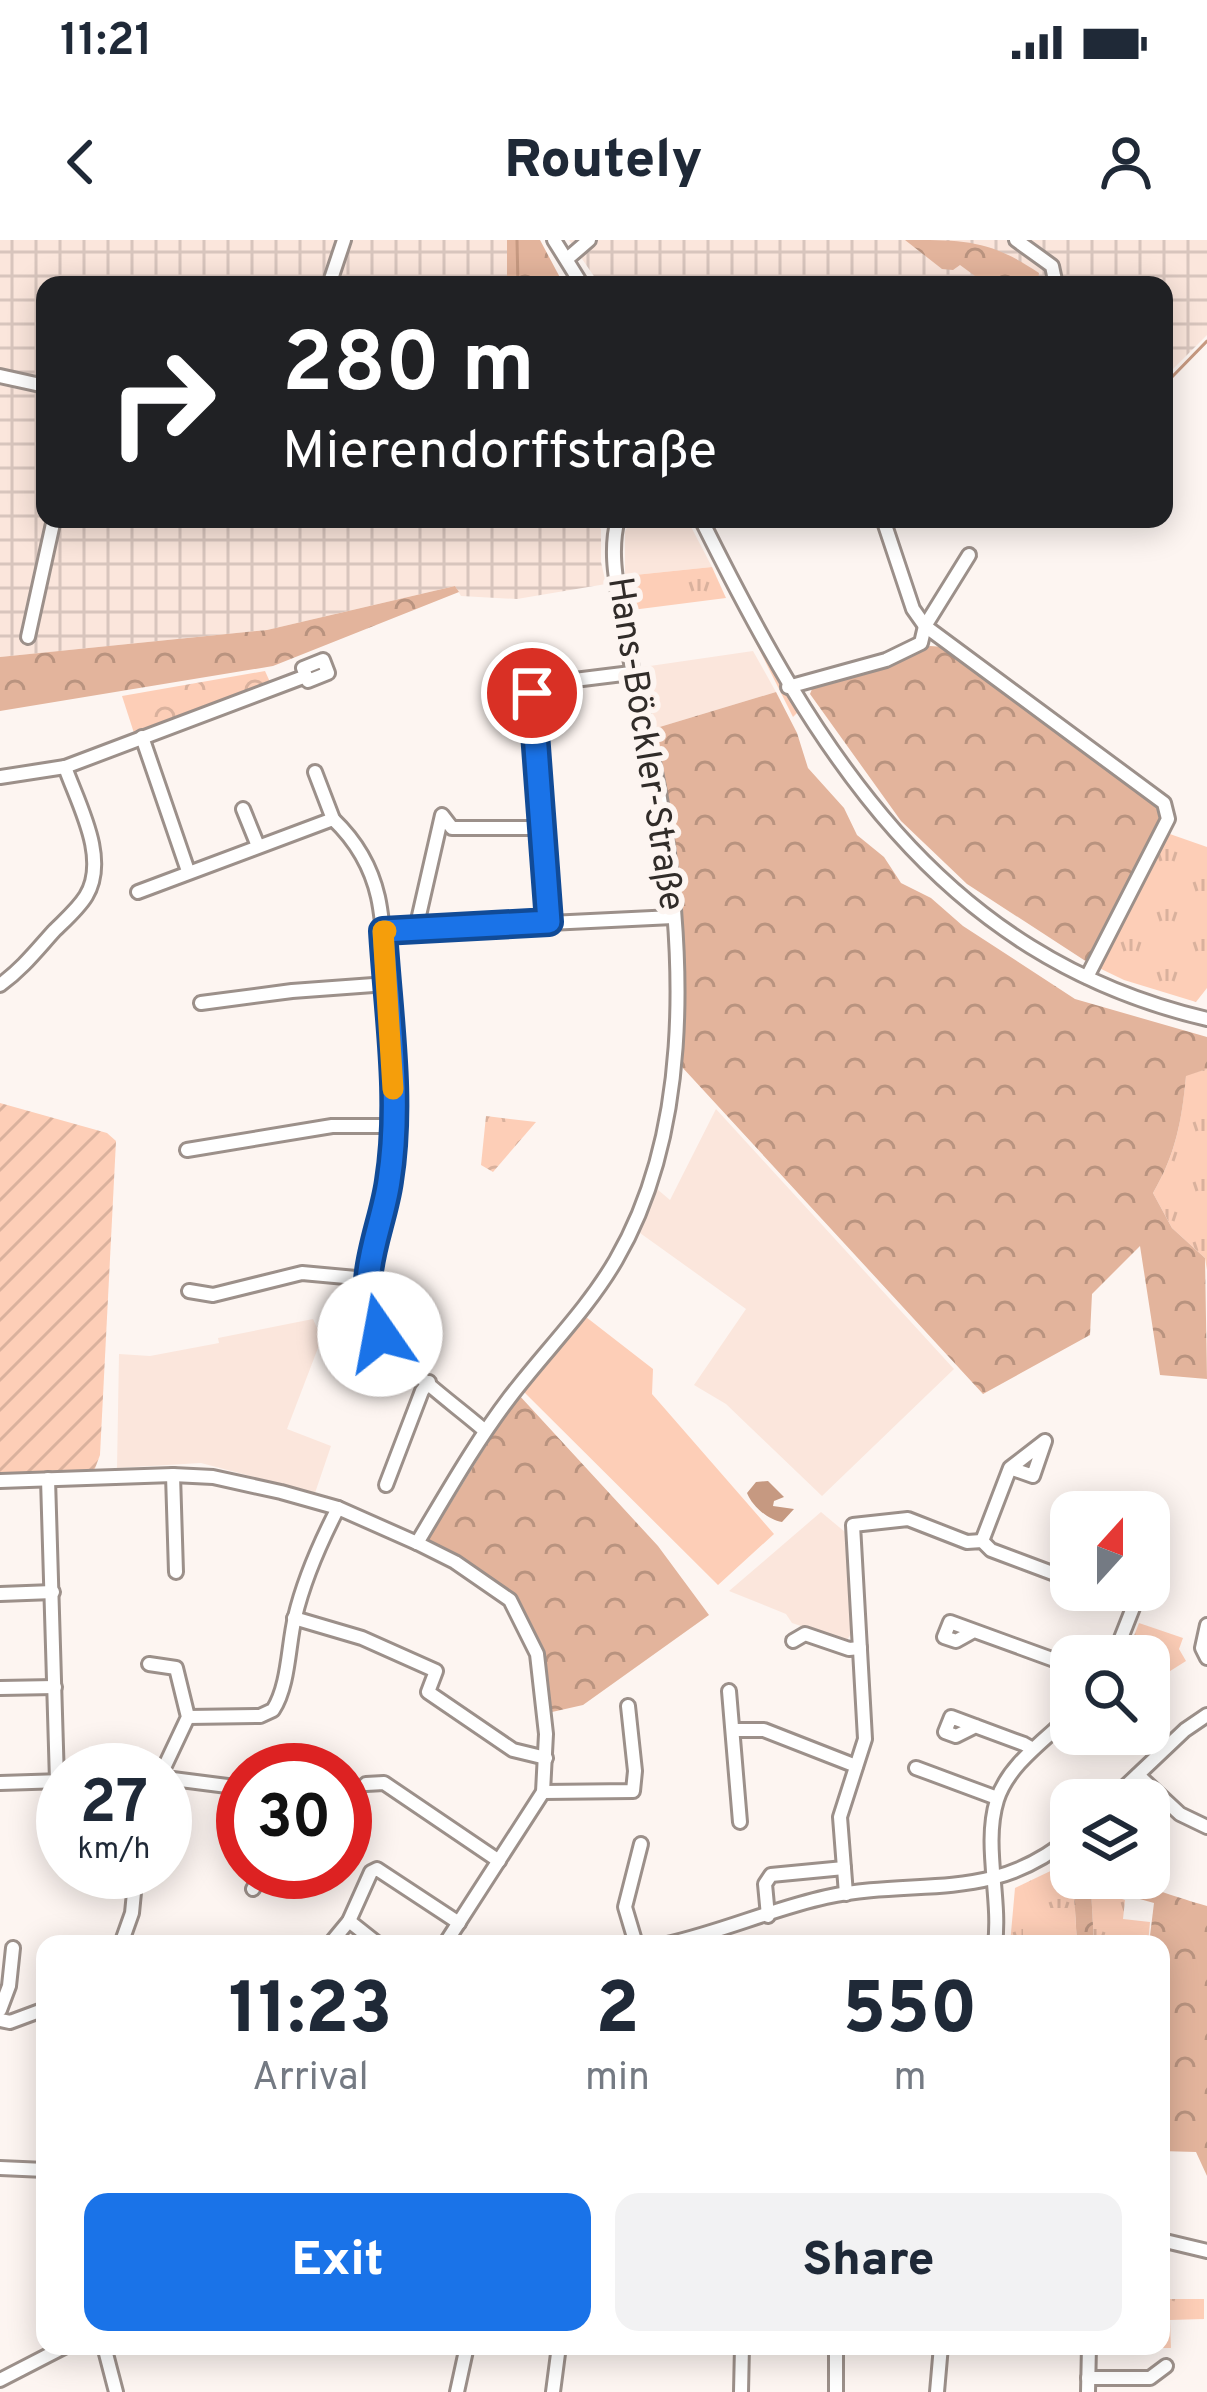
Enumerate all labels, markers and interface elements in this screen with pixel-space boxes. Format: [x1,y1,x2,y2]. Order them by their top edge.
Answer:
text: 11:21 [60,14,152,71]
text: Routely [504,128,703,197]
icon: back [48,129,114,195]
icon: person [1093,129,1159,195]
text: 280 m [282,315,535,421]
icon: right [84,324,240,480]
text: Mierendorffstraße [282,419,717,488]
street label: Hans-Böckler-Straße [595,574,693,914]
pin [481,642,583,744]
icon: arrive [499,660,565,726]
position arrow [317,1271,443,1397]
north arrow [1050,1491,1170,1611]
map controls [1050,1491,1170,1899]
button: search [1050,1635,1170,1755]
speed limit sign: 30 [216,1743,372,1899]
text: 27 [80,1768,148,1844]
button: layers [1050,1779,1170,1899]
text: km/h [78,1832,150,1869]
text: 11:23 [229,1967,392,2059]
text: 2 [595,1967,639,2059]
text: 550 [842,1967,977,2059]
text: Arrival [252,2055,369,2104]
text: min [585,2055,650,2104]
text: m [893,2055,926,2104]
button: Exit [84,2193,591,2331]
button: Share [615,2193,1122,2331]

